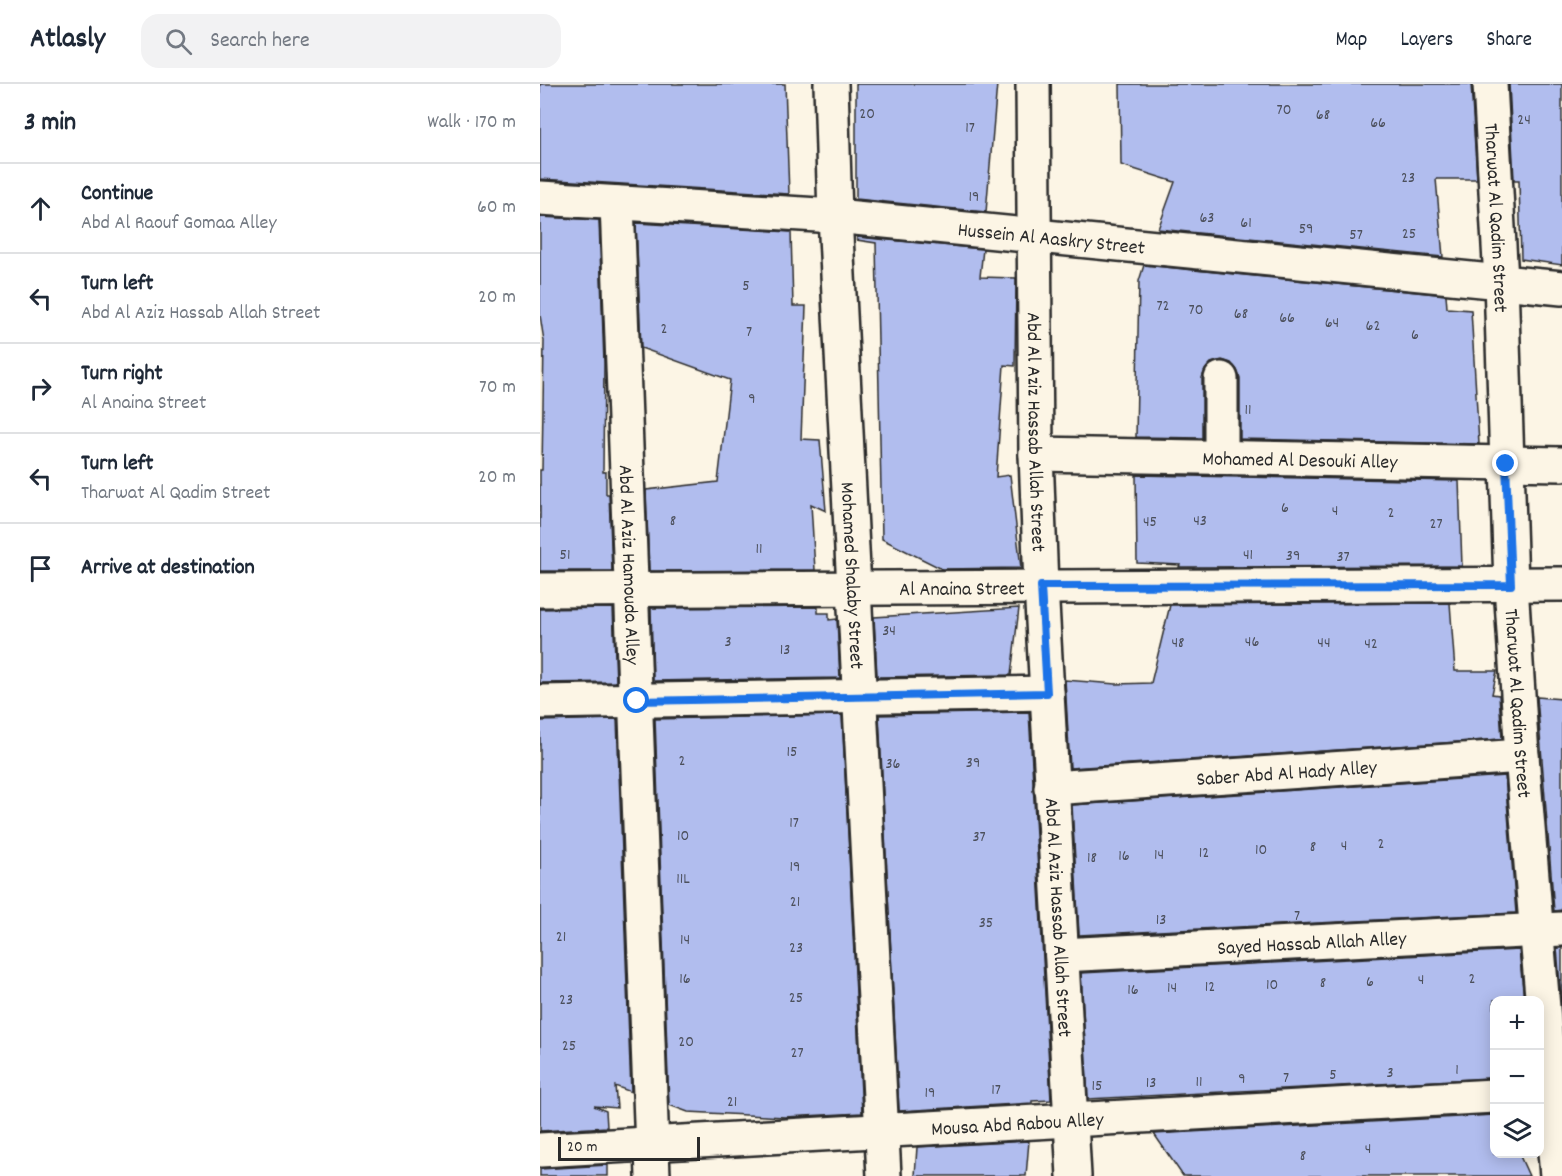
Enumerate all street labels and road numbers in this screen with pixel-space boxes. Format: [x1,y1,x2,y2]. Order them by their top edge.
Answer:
street label: Tharwat Al Qadim Street [1475,122,1513,313]
street label: Hussein Al Aaskry Street [956,217,1146,264]
street label: Abd Al Aziz Hassab Allah Street [1018,312,1051,552]
street label: Mohamed Al Desouki Alley [1202,446,1399,478]
street label: Abd Al Aziz Hamouda Alley [610,464,645,666]
street label: Mohamed Shalaby Street [832,481,869,670]
street label: Al Anaina Street [899,576,1025,605]
street label: Tharwat Al Qadim Street [1496,608,1536,799]
street label: Saber Abd Al Hady Alley [1196,755,1379,795]
street label: Abd Al Aziz Hassab Allah Street [1036,797,1077,1038]
street label: Sayed Hassab Allah Alley [1217,926,1408,964]
street label: Mousa Abd Rabou Alley [930,1107,1105,1145]

